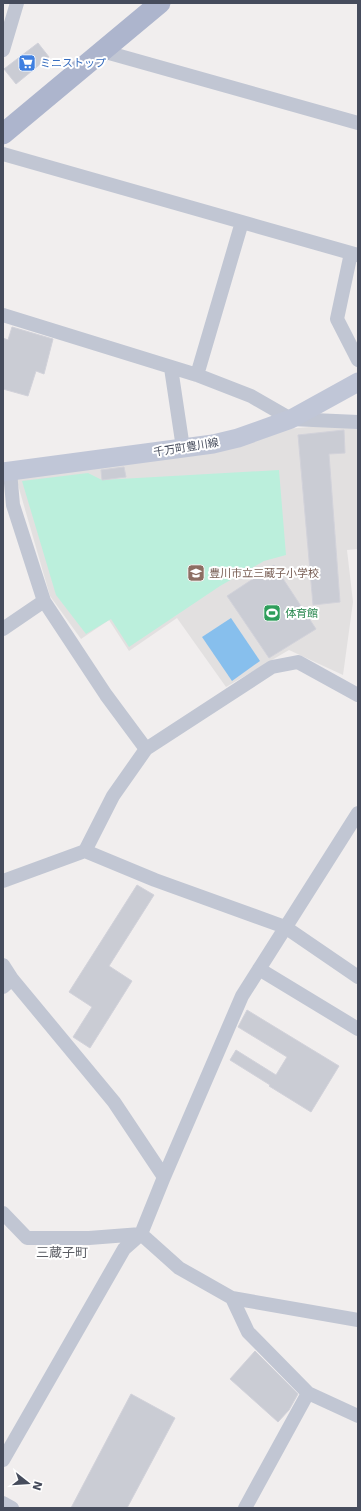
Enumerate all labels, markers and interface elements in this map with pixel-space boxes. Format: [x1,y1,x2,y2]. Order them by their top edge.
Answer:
supermarket icon: ミニストップ [17,53,37,73]
place label: ミニストップ [40,57,106,70]
street label: 千万町豊川線 [152,436,220,459]
school or university icon: 豊川市立三蔵子小学校 [186,563,206,583]
place label: 豊川市立三蔵子小学校 [209,567,319,580]
sports icon: 体育館 [262,603,282,623]
place label: 体育館 [285,607,318,620]
district label: 三蔵子町 [36,1245,88,1260]
north arrow [8,1463,48,1503]
text: N [30,1479,45,1492]

